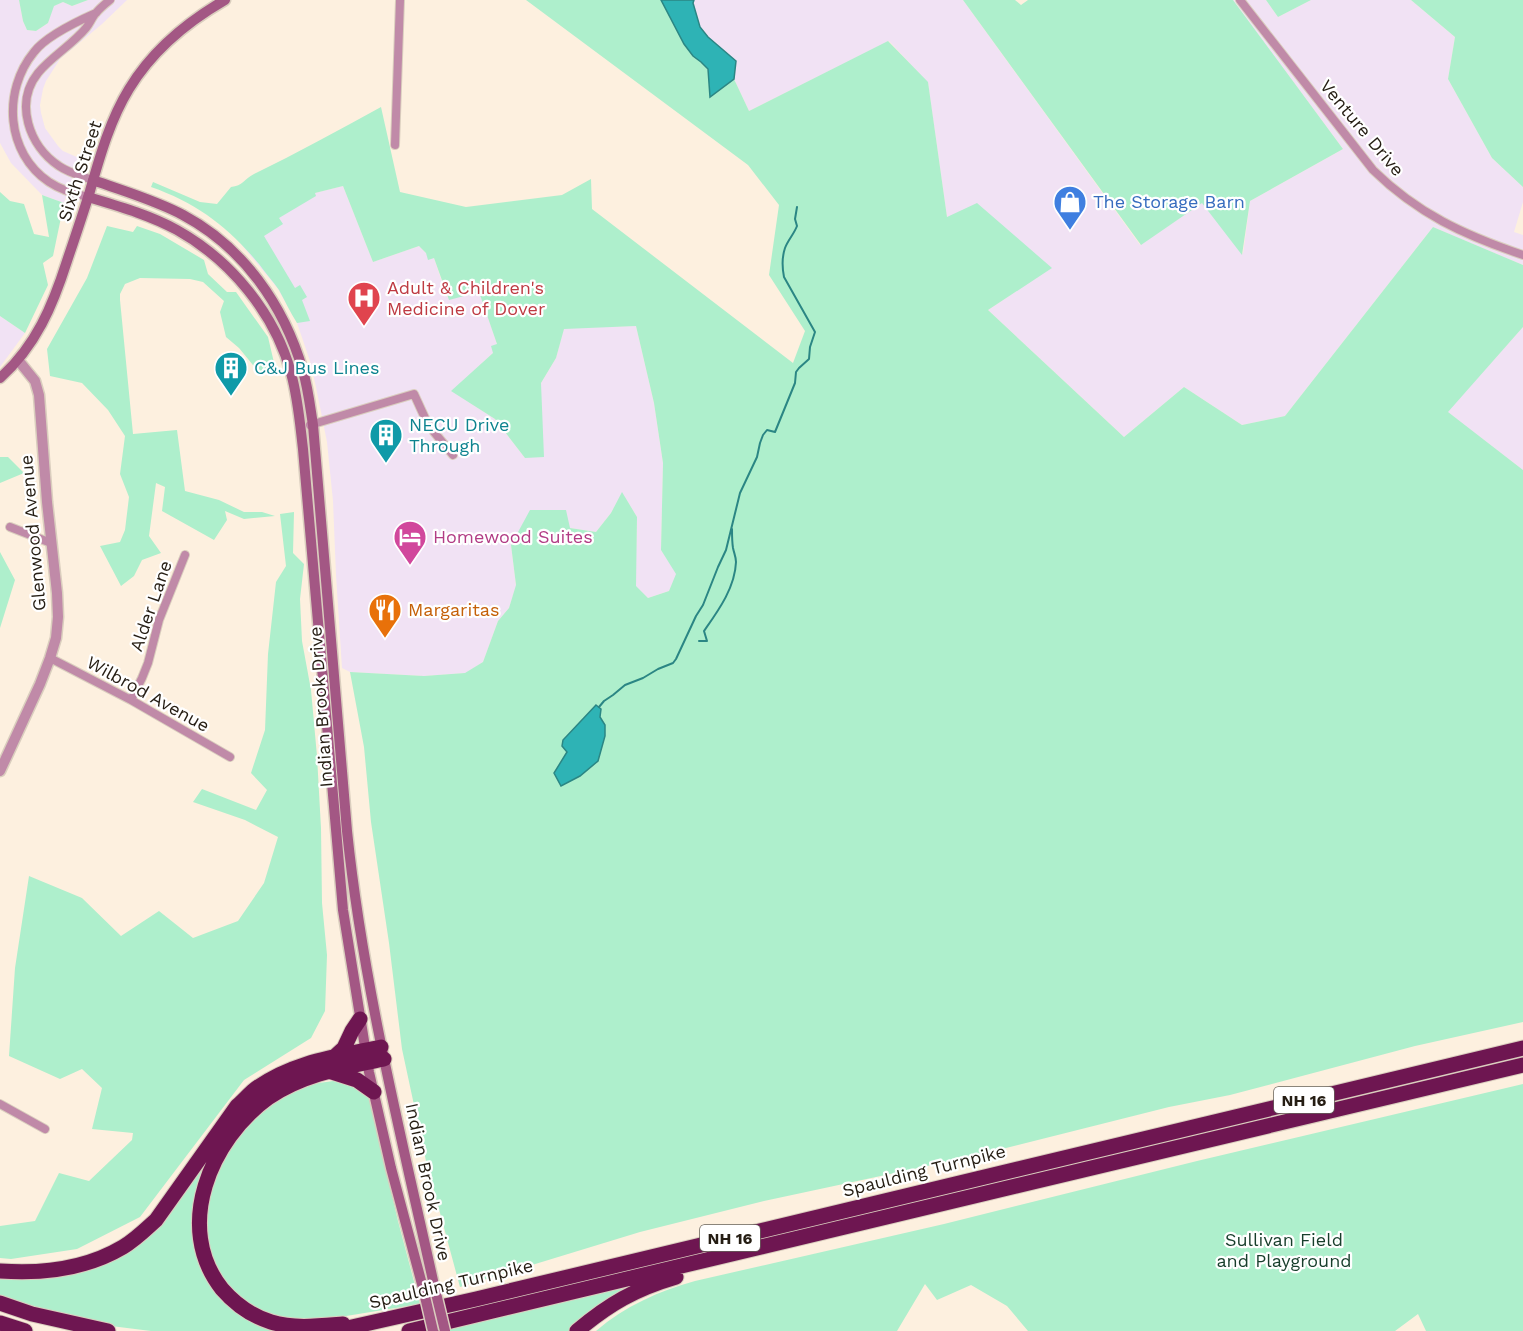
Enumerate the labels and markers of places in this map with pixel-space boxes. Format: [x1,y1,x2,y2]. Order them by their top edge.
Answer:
shop icon: The Storage Barn [1052,184,1088,231]
place label: The Storage Barn [1093,191,1245,212]
place label: Adult & Children's Medicine of Dover [387,277,545,319]
hospital icon: Adult & Children's Medicine of Dover [346,280,382,327]
building icon: C&J Bus Lines [213,350,249,397]
place label: C&J Bus Lines [254,357,379,378]
place label: NECU Drive Through [409,414,509,456]
building icon: NECU Drive Through [368,417,404,464]
hotel icon: Homewood Suites [392,519,428,566]
place label: Homewood Suites [433,526,593,547]
restaurant icon: Margaritas [367,592,403,639]
place label: Margaritas [408,599,499,620]

